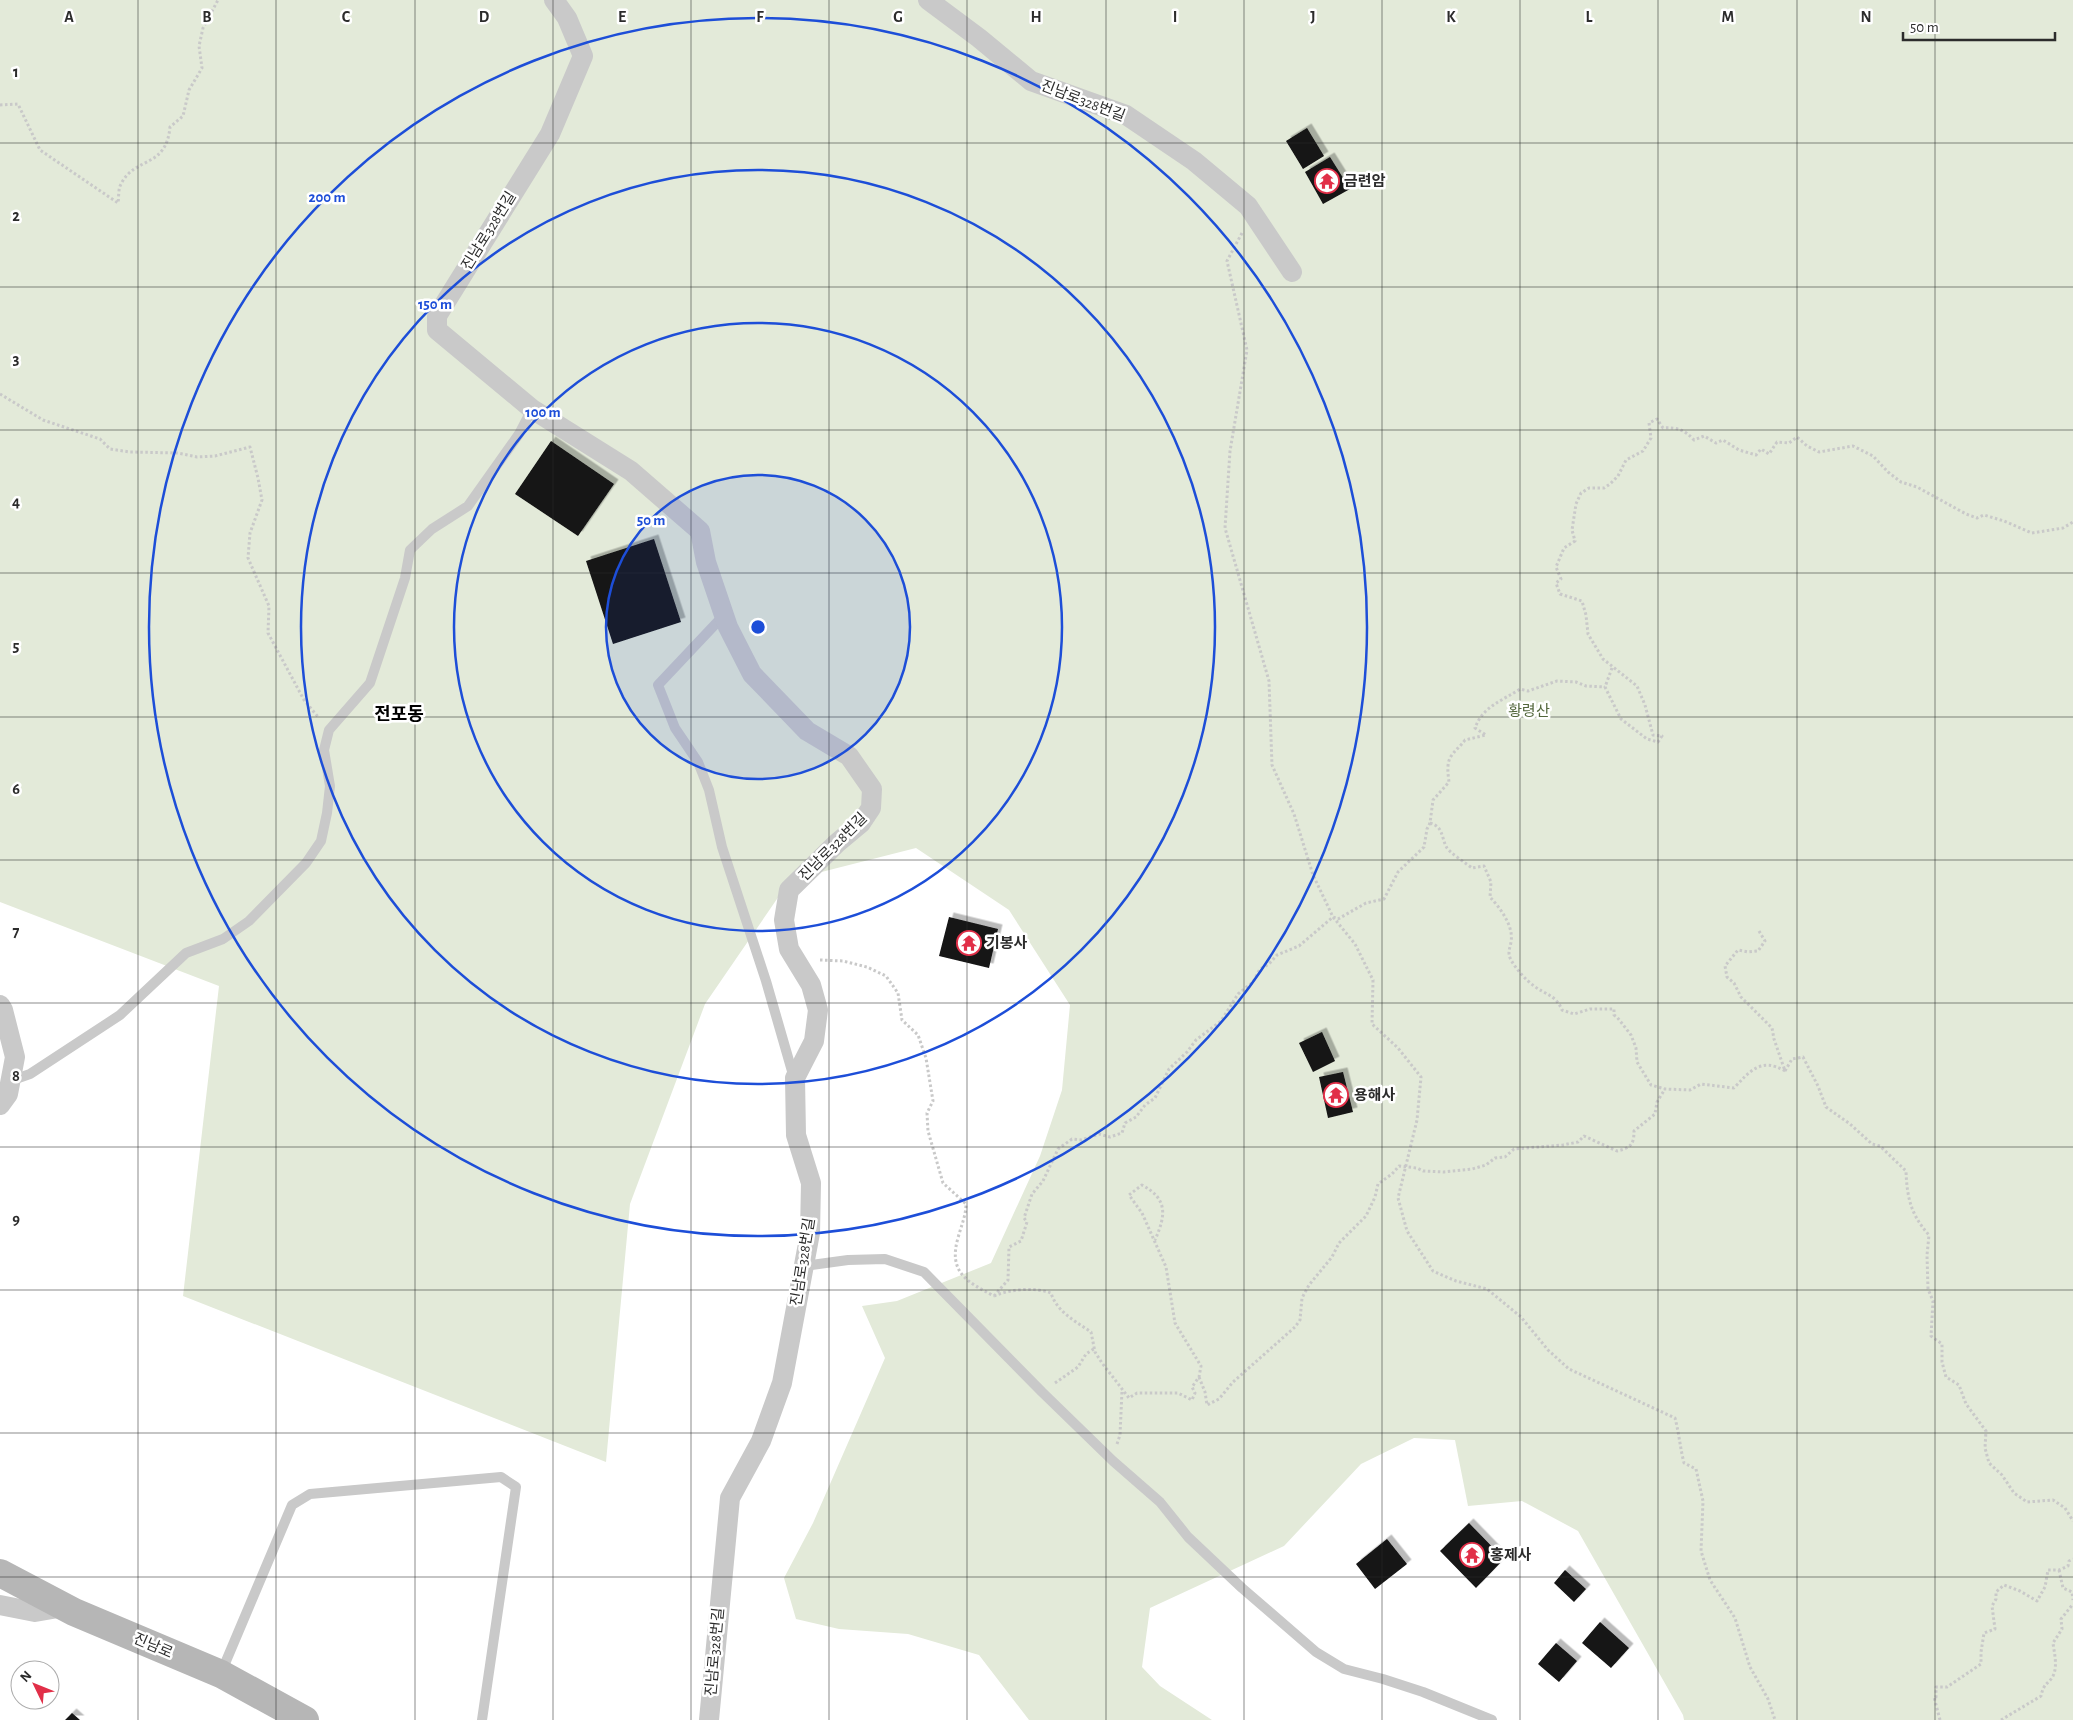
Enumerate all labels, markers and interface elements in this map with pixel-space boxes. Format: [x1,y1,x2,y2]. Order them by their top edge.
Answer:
text: A [64,9,74,25]
text: B [202,9,212,25]
text: C [342,9,351,25]
text: D [479,9,490,25]
text: E [618,9,626,25]
text: F [756,9,764,25]
text: G [893,9,903,25]
text: H [1030,9,1042,25]
text: I [1173,9,1177,25]
text: J [1310,9,1316,25]
text: K [1446,9,1456,25]
text: L [1586,9,1593,25]
text: M [1722,9,1734,25]
text: N [1860,9,1872,25]
scale bar [1903,10,2056,42]
text: 50 m [1910,20,1939,35]
text: 1 [13,64,19,80]
street label: 진남로328번길 [1039,77,1128,124]
temple icon: 금련암 [1314,168,1340,194]
place label: 금련암 [1344,173,1386,189]
street label: 진남로328번길 [458,189,519,273]
text: 200 m [308,190,346,205]
text: 2 [12,208,20,224]
text: 150 m [418,297,452,312]
text: 3 [13,351,20,367]
text: 100 m [525,405,561,420]
text: 4 [12,494,20,510]
text: 50 m [637,513,665,528]
centre of rings [749,618,767,636]
text: 5 [13,638,20,654]
park label: 황령산 [1508,703,1550,719]
district label: 전포동 [374,705,424,724]
text: 6 [12,781,20,797]
street label: 진남로328번길 [795,809,870,884]
text: 7 [13,924,20,940]
temple icon: 기봉사 [956,930,982,956]
place label: 기봉사 [986,935,1028,951]
text: 8 [12,1068,20,1084]
temple icon: 용해사 [1323,1082,1349,1108]
place label: 용해사 [1354,1087,1396,1103]
text: 9 [12,1211,20,1227]
street label: 진남로328번길 [788,1217,817,1307]
temple icon: 홍제사 [1459,1542,1485,1568]
place label: 홍제사 [1490,1547,1532,1563]
street label: 진남로328번길 [703,1607,726,1697]
street label: 진남로 [131,1630,175,1661]
north arrow [10,1660,60,1710]
text: N [18,1668,35,1685]

